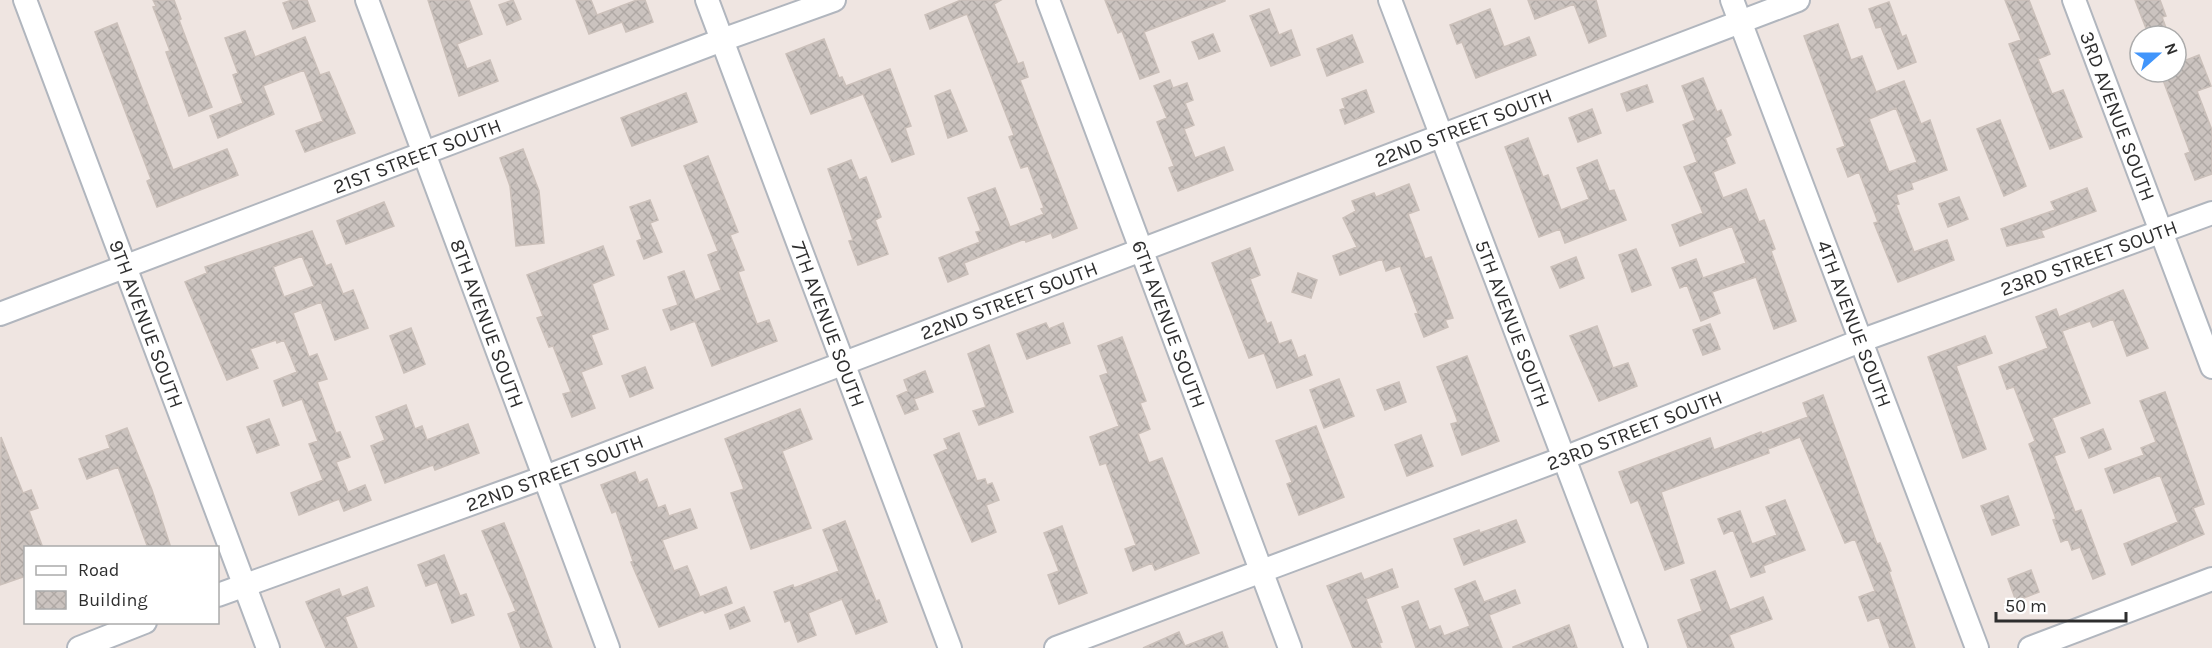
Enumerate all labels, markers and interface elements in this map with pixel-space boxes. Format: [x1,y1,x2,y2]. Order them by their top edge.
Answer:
north arrow [2128,24,2188,84]
street label: 3RD AVENUE SOUTH [2075,28,2160,204]
text: N [2161,40,2182,58]
street label: 22ND STREET SOUTH [1371,83,1555,172]
street label: 21ST STREET SOUTH [330,113,504,198]
street label: 23RD STREET SOUTH [1997,215,2180,301]
street label: 8TH AVENUE SOUTH [445,236,529,411]
street label: 9TH AVENUE SOUTH [105,237,188,411]
street label: 6TH AVENUE SOUTH [1127,237,1211,411]
street label: 5TH AVENUE SOUTH [1471,237,1555,410]
street label: 4TH AVENUE SOUTH [1812,237,1896,410]
street label: 7TH AVENUE SOUTH [787,238,870,410]
street label: 22ND STREET SOUTH [917,256,1101,345]
street label: 23RD STREET SOUTH [1543,385,1725,475]
street label: 22ND STREET SOUTH [462,429,647,516]
legend [24,546,219,624]
text: Road [78,559,119,581]
scale bar [1996,585,2126,623]
text: Building [78,589,148,611]
text: 50 m [2005,595,2047,617]

